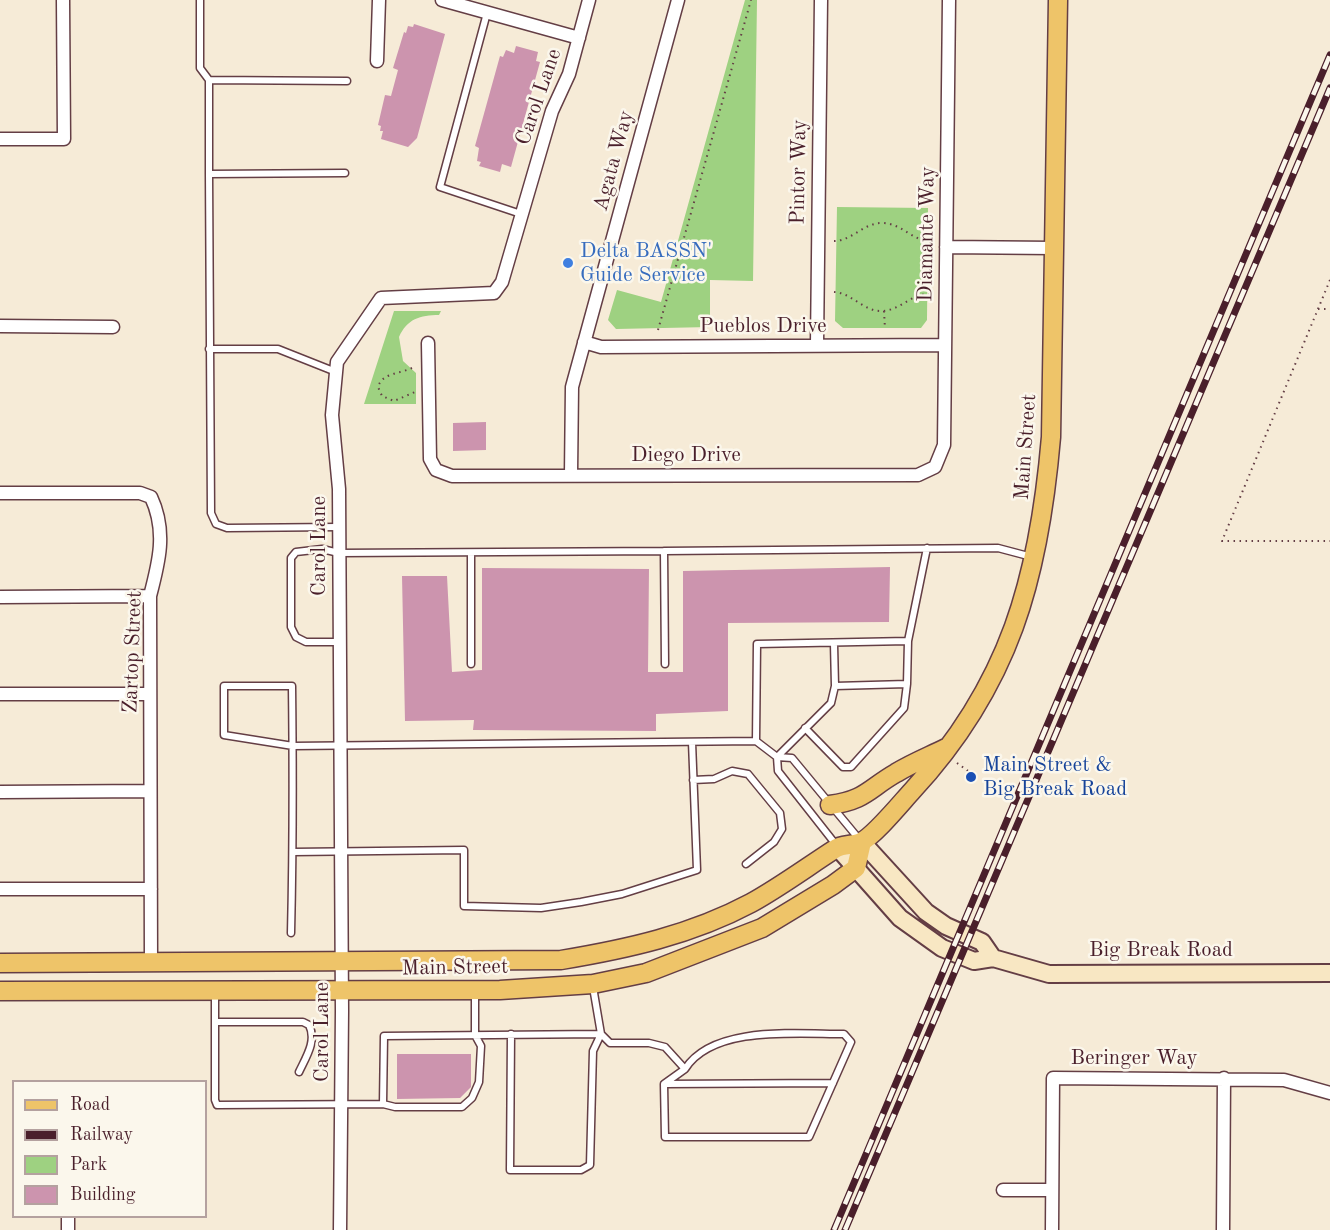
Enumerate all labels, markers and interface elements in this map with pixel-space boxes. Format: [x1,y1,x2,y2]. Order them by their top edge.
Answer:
street label: Carol Lane [511,45,567,149]
street label: Agata Way [588,108,640,214]
street label: Pintor Way [785,119,813,225]
street label: Diamante Way [913,166,941,302]
place label: Delta BASSN' Guide Service [580,238,712,288]
marker: Delta BASSN' Guide Service [561,256,575,270]
street label: Pueblos Drive [699,313,827,339]
street label: Main Street [1010,393,1042,501]
street label: Diego Drive [631,442,741,468]
street label: Carol Lane [306,496,332,596]
street label: Zartop Street [118,590,148,714]
place label: Main Street & Big Break Road [983,752,1127,802]
marker: Main Street & Big Break Road [964,770,978,784]
street label: Big Break Road [1089,937,1233,963]
street label: Main Street [402,954,508,982]
street label: Carol Lane [309,982,335,1082]
street label: Beringer Way [1070,1045,1198,1071]
legend [12,1080,207,1218]
text: Road [70,1096,110,1114]
text: Railway [70,1126,133,1144]
text: Park [70,1156,107,1174]
text: Building [70,1186,135,1204]

